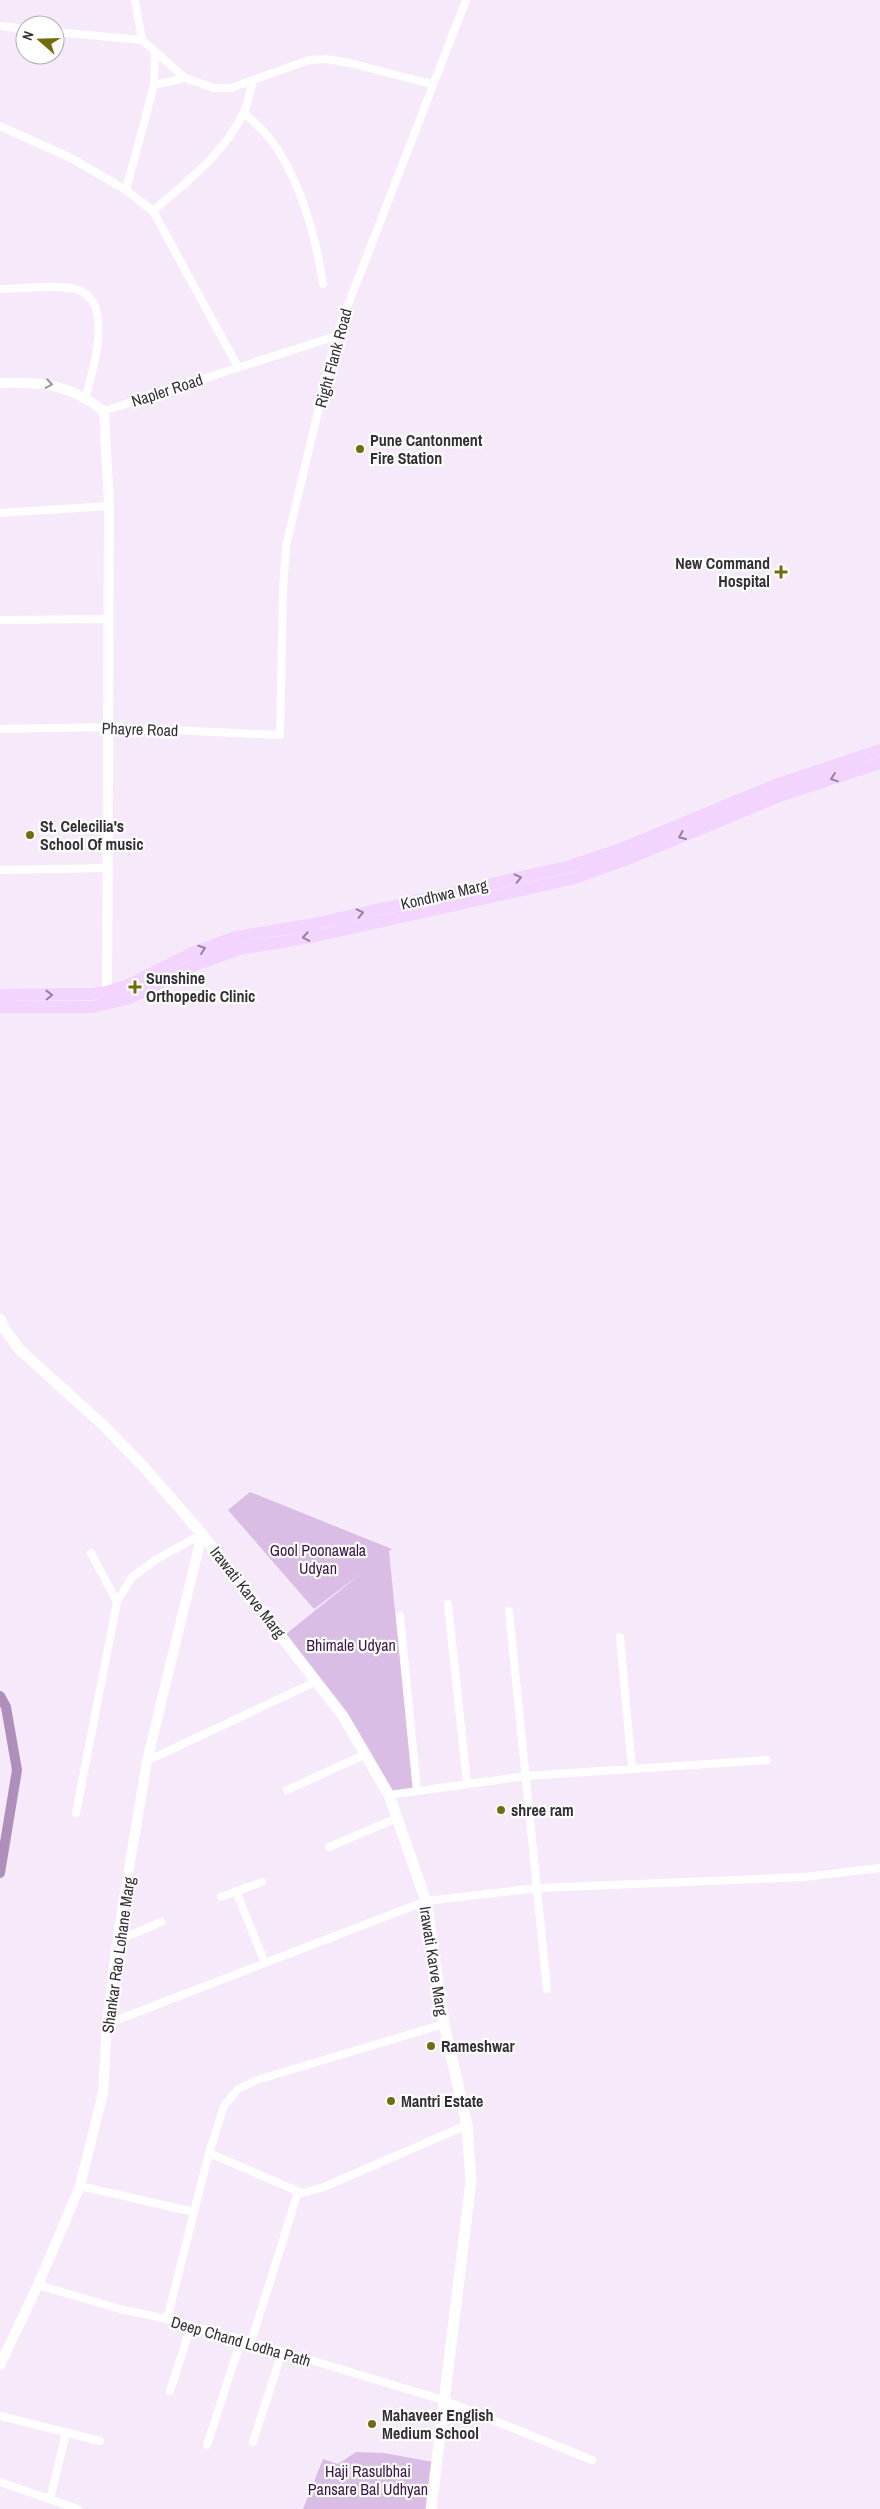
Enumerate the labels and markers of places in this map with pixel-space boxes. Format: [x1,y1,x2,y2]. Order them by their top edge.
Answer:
place label: Pune Cantonment Fire Station [370,429,483,469]
marker: Pune Cantonment Fire Station [354,443,366,455]
place label: New Command Hospital [675,552,770,592]
marker: New Command Hospital [774,565,788,579]
place label: St. Celecilia's School Of music [40,815,144,855]
marker: St. Celecilia's School Of music [24,829,36,841]
place label: Sunshine Orthopedic Clinic [146,967,255,1007]
marker: Sunshine Orthopedic Clinic [128,980,142,994]
place label: shree ram [511,1799,574,1821]
marker: shree ram [495,1804,507,1816]
place label: Rameshwar [441,2035,516,2057]
marker: Rameshwar [425,2040,437,2052]
place label: Mantri Estate [401,2090,483,2112]
marker: Mantri Estate [385,2095,397,2107]
place label: Mahaveer English Medium School [382,2404,494,2444]
marker: Mahaveer English Medium School [366,2418,378,2430]

